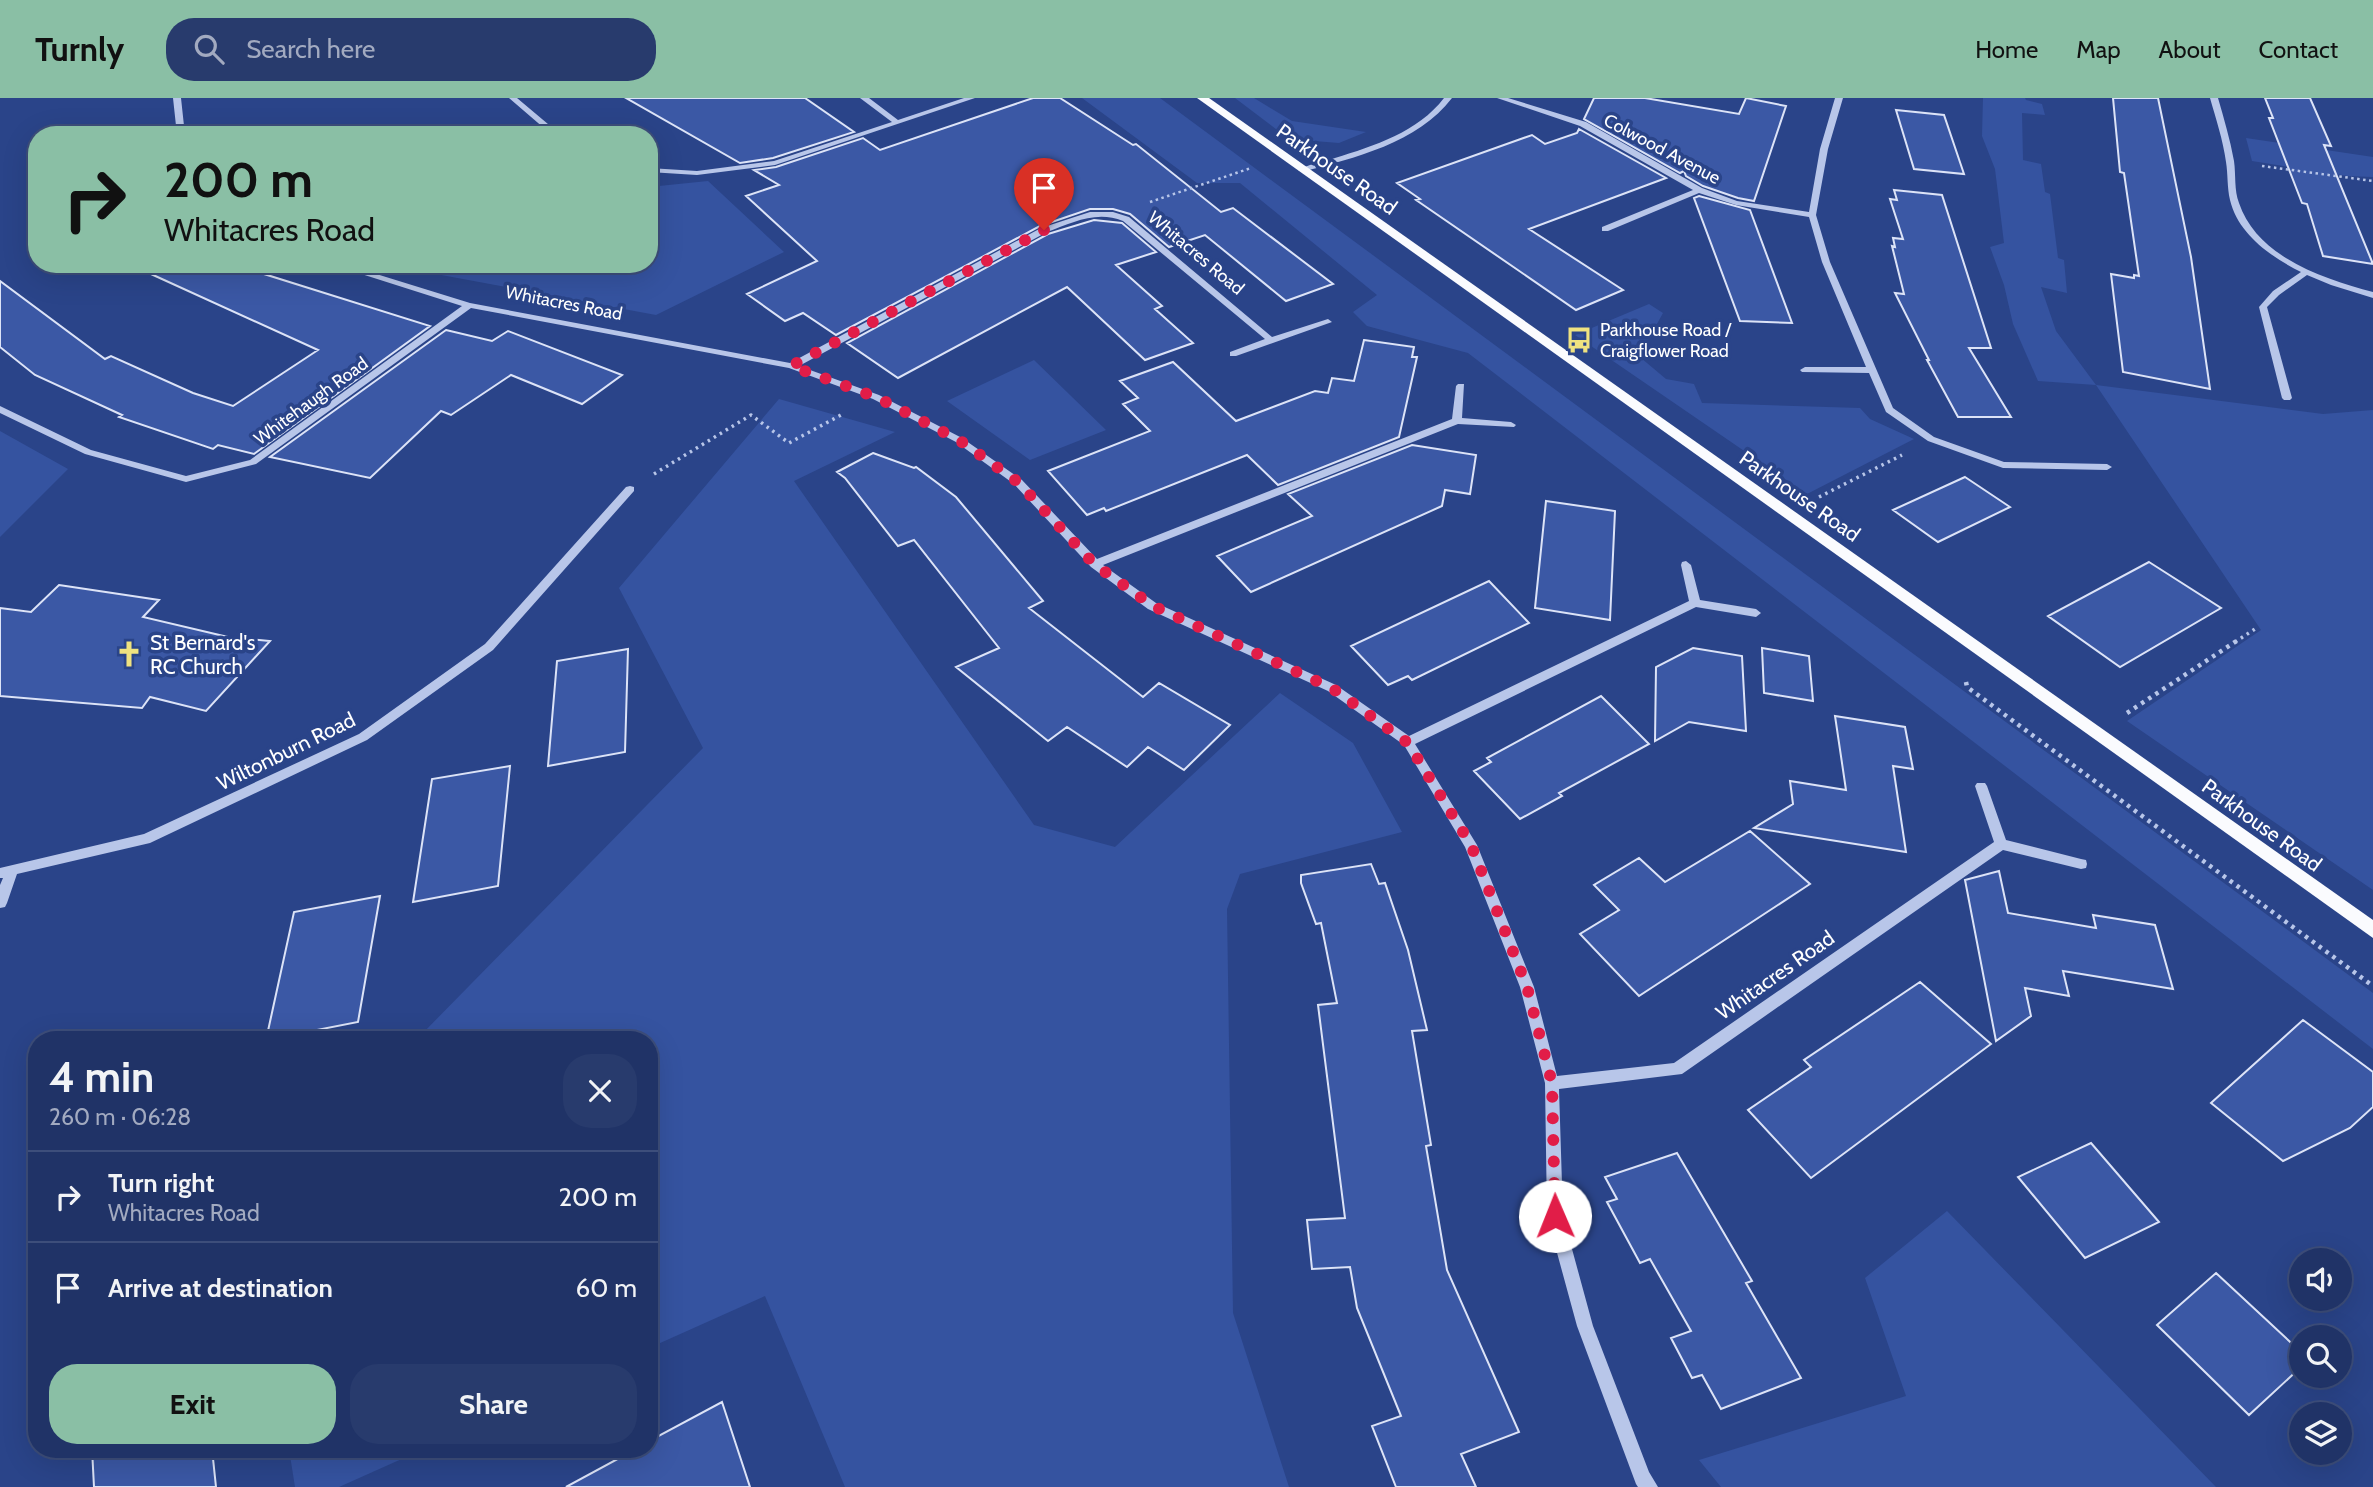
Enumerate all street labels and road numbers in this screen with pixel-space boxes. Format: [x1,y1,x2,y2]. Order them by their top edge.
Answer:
street label: Colwood Avenue [1600,109,1724,189]
street label: Parkhouse Road [1272,118,1402,220]
street label: Whitacres Road [1143,206,1249,300]
street label: Whitacres Road [504,281,624,325]
street label: Whitehaugh Road [250,352,372,450]
street label: Parkhouse Road [1735,445,1865,547]
street label: Wiltonburn Road [213,707,359,795]
street label: Parkhouse Road [2197,773,2327,877]
street label: Whitacres Road [1711,925,1839,1025]

